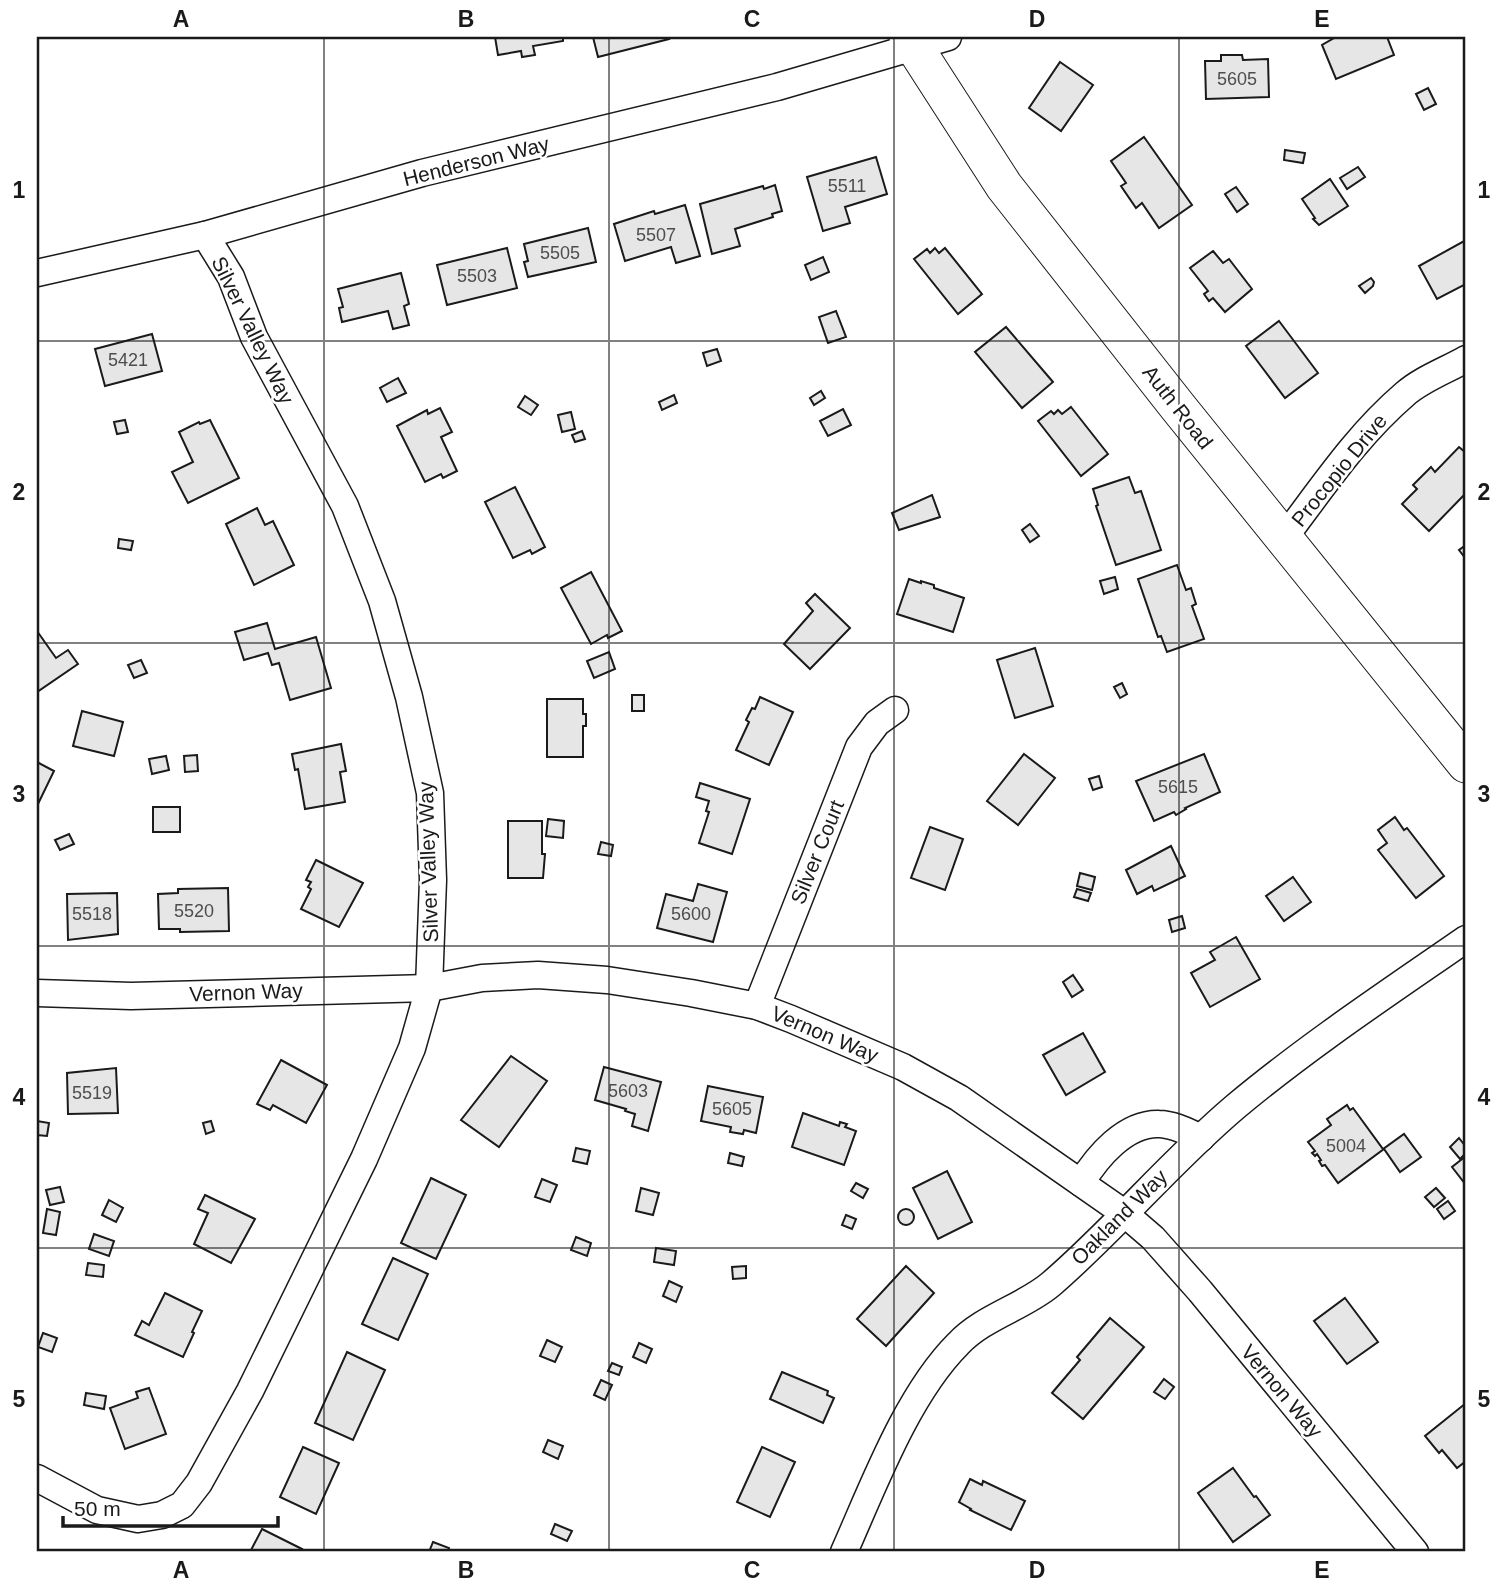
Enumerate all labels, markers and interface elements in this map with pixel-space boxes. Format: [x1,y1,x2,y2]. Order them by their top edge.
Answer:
text: A [173,6,189,32]
text: B [458,6,474,32]
text: C [744,6,760,32]
text: D [1029,6,1045,32]
text: E [1314,6,1330,32]
house number: 5605 [1217,69,1257,89]
street label: Henderson Way [401,132,552,190]
house number: 5511 [828,176,866,196]
text: 1 [13,177,26,203]
text: 1 [1478,177,1491,203]
house number: 5507 [636,225,676,245]
house number: 5505 [540,243,580,263]
street label: Silver Valley Way [207,253,299,408]
house number: 5503 [457,266,497,286]
house number: 5421 [108,350,148,370]
street label: Auth Road [1138,361,1218,453]
street label: Procopio Drive [1287,409,1391,531]
text: 2 [13,479,25,505]
text: 2 [1478,479,1490,505]
house number: 5615 [1158,777,1198,797]
text: 3 [13,781,25,807]
street label: Silver Valley Way [414,781,442,943]
text: 3 [1478,781,1490,807]
street label: Silver Court [786,797,848,907]
house number: 5520 [174,901,214,921]
house number: 5518 [72,904,112,924]
house number: 5600 [671,904,711,924]
street label: Vernon Way [189,979,304,1005]
street label: Vernon Way [768,1001,882,1067]
house number: 5603 [608,1081,648,1101]
house number: 5519 [72,1083,112,1103]
text: 4 [13,1084,26,1110]
text: 4 [1478,1084,1491,1110]
house number: 5605 [712,1099,752,1119]
house number: 5004 [1326,1136,1366,1156]
street label: Oakland Way [1067,1164,1172,1269]
street label: Vernon Way [1237,1340,1328,1442]
text: 5 [13,1386,26,1412]
text: 5 [1478,1386,1491,1412]
scale bar [63,1484,278,1528]
text: 50 m [74,1497,121,1520]
text: A [173,1557,189,1583]
text: B [458,1557,474,1583]
text: C [744,1557,760,1583]
text: D [1029,1557,1045,1583]
text: E [1314,1557,1330,1583]

